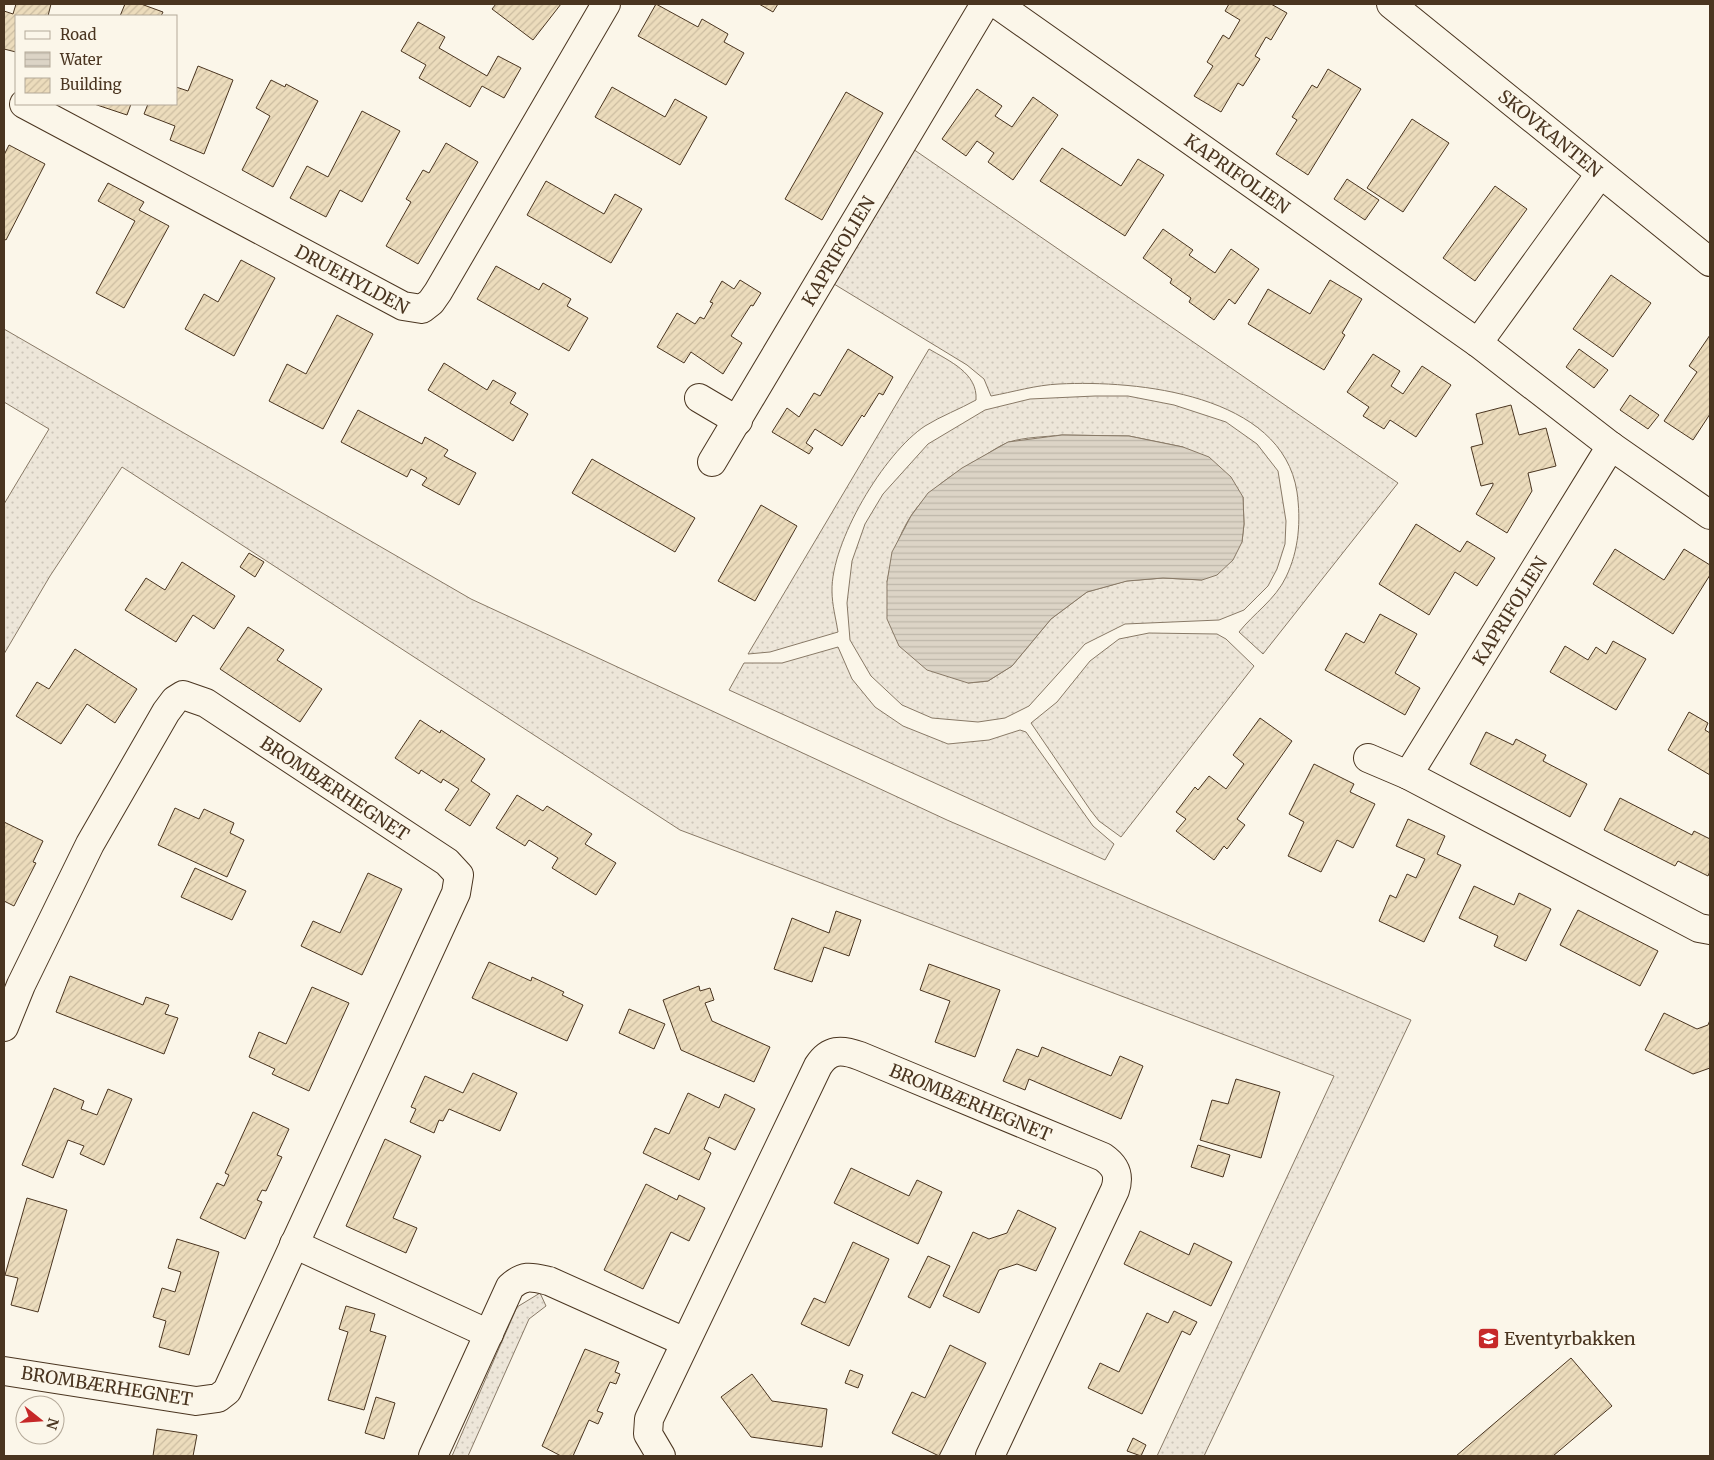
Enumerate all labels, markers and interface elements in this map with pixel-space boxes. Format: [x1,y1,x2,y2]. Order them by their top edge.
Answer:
legend [15,15,178,105]
text: Road [60,25,96,44]
text: Water [59,50,103,69]
text: Building [60,75,122,94]
street label: SKOVKANTEN [1494,84,1607,182]
street label: KAPRIFOLIEN [1180,128,1295,218]
street label: KAPRIFOLIEN [796,192,880,310]
street label: DRUEHYLDEN [291,239,413,319]
street label: KAPRIFOLIEN [1468,552,1553,669]
street label: BROMBÆRHEGNET [256,731,414,846]
street label: BROMBÆRHEGNET [886,1058,1056,1146]
school or university icon: Eventyrbakken [1476,1326,1500,1350]
place label: Eventyrbakken [1504,1327,1636,1350]
street label: BROMBÆRHEGNET [20,1361,195,1411]
north arrow [15,1395,65,1445]
text: N [42,1416,63,1432]

